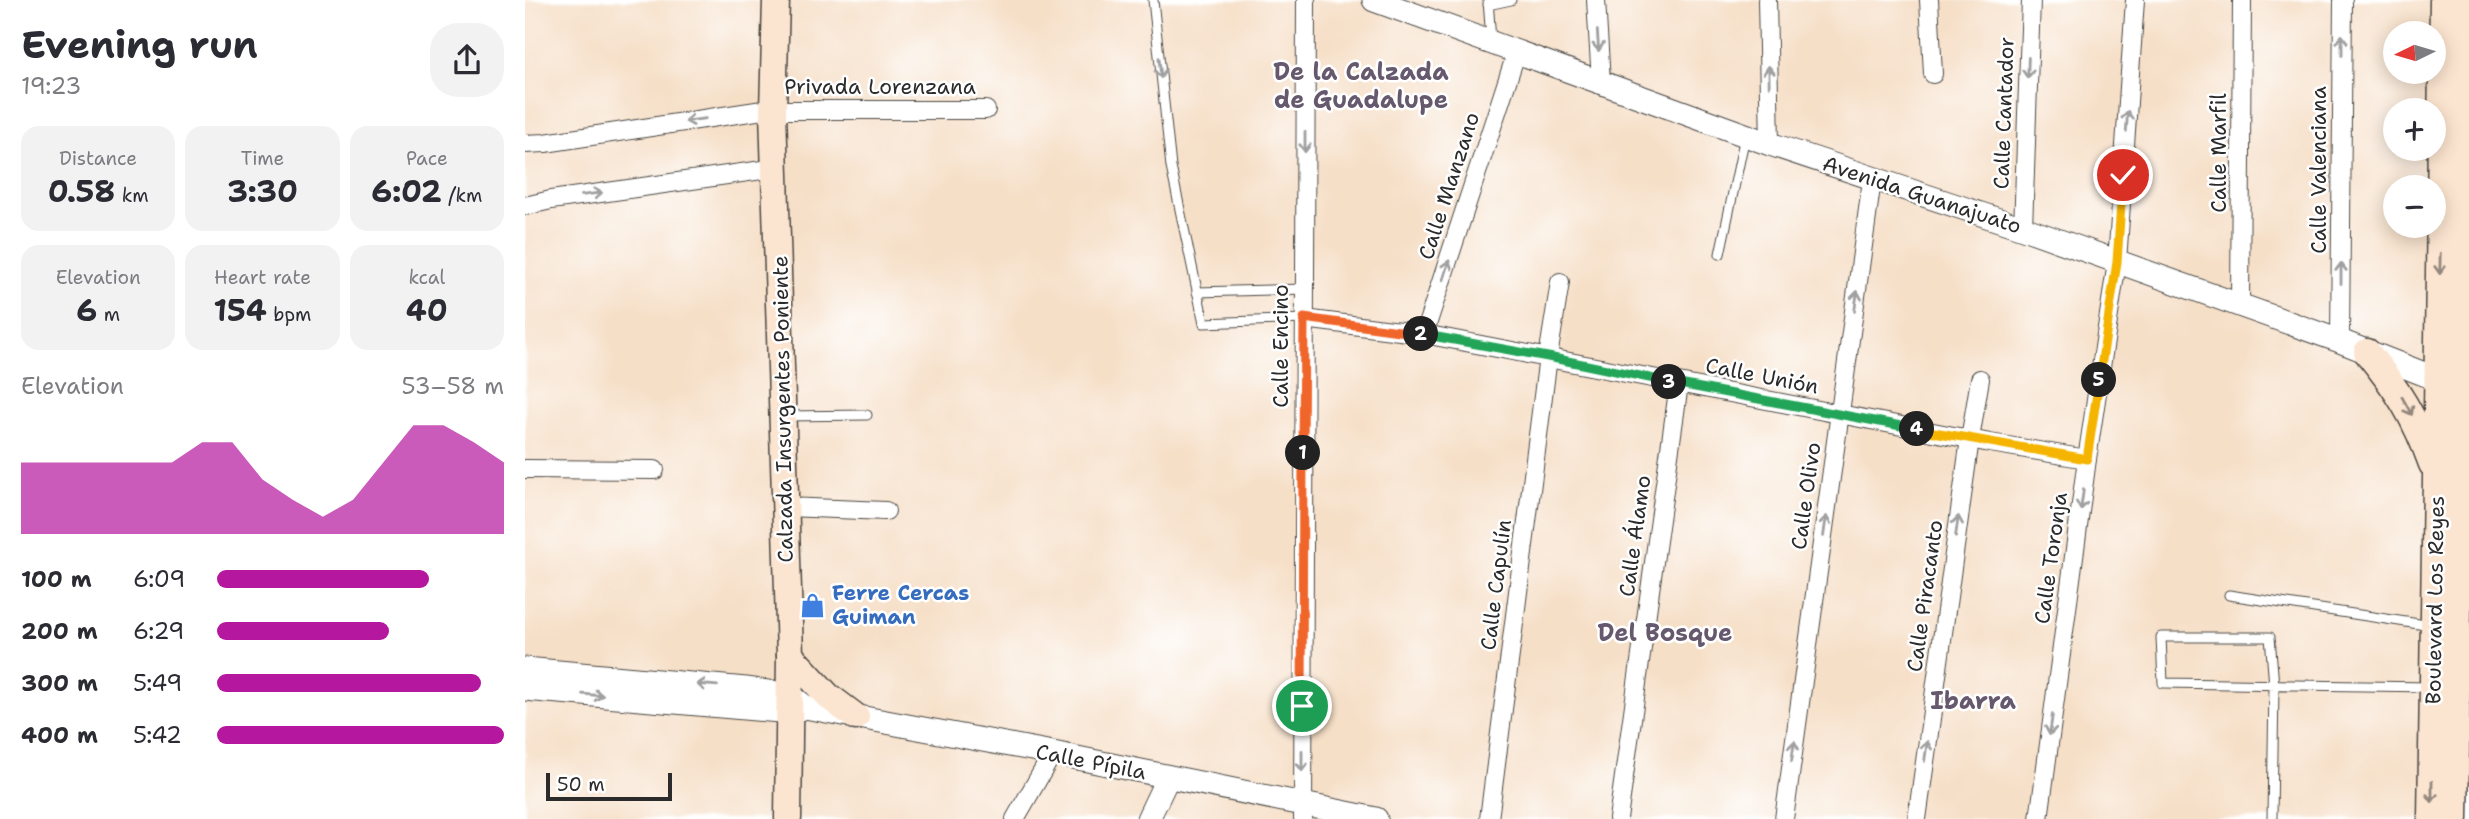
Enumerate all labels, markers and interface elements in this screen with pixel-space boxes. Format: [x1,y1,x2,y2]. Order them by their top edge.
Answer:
text: Evening run [21,19,258,70]
north arrow [2383,21,2447,84]
map controls [2383,21,2446,238]
button: share [430,23,504,97]
one-way arrow [1592,29,1605,52]
one-way arrow [2336,34,2349,57]
street label: Calle Cantador [1987,36,2021,190]
one-way arrow [1154,56,1167,79]
district label: De la Calzada de Guadalupe [1273,56,1449,116]
one-way arrow [2022,56,2035,79]
one-way arrow [1762,64,1775,87]
text: 19:23 [21,71,81,101]
street label: Privada Lorenzana [784,73,976,101]
street label: Calle Valenciana [2305,86,2333,254]
street label: Calle Marfil [2205,93,2233,213]
button: + [2383,98,2446,161]
street label: Calle Manzano [1412,109,1486,263]
one-way arrow [2121,110,2134,133]
one-way arrow [684,114,707,127]
one-way arrow [1298,130,1312,153]
pin [2093,145,2153,205]
text: Distance [59,146,137,171]
text: Time [241,146,284,171]
text: Pace [406,146,448,171]
street label: Avenida Guanajuato [1819,150,2025,240]
icon: check [2104,156,2142,194]
text: 0.58 [48,171,115,212]
text: 3:30 [227,171,298,212]
text: 6:02 [371,171,442,212]
button: − [2383,175,2446,238]
text: km [115,183,149,208]
text: /km [442,183,482,208]
one-way arrow [580,188,603,201]
one-way arrow [2433,252,2447,275]
street label: Calzada Insurgentes Poniente [766,255,800,563]
one-way arrow [1440,259,1453,281]
one-way arrow [2334,262,2347,285]
text: Elevation [56,265,141,290]
text: Heart rate [214,265,311,290]
text: kcal [408,265,445,290]
street label: Calle Encino [1267,284,1295,408]
text: 6 [76,290,97,331]
text: 154 [214,290,267,331]
text: 40 [406,290,448,331]
one-way arrow [1850,290,1863,313]
text: m [97,302,120,327]
text: bpm [267,302,311,327]
pin: 2 [1403,316,1439,352]
text: 2 [1414,321,1427,346]
street label: Calle Unión [1703,351,1821,401]
pin: 5 [2081,362,2117,398]
pin: 3 [1651,364,1687,400]
text: 5 [2093,367,2104,392]
text: 3 [1662,369,1675,394]
text: Elevation [21,371,124,401]
text: 53–58 m [401,371,504,401]
one-way arrow [2400,396,2414,416]
pin: 4 [1899,412,1935,446]
text: 4 [1910,416,1923,441]
pin: 1 [1285,435,1321,470]
text: 1 [1298,440,1307,465]
street label: Calle Olivo [1785,441,1827,551]
street label: Calle Álamo [1612,473,1657,598]
one-way arrow [2075,488,2088,510]
street label: Calle Toronja [2028,490,2074,626]
street label: Boulevard Los Reyes [2419,495,2451,705]
one-way arrow [1819,515,1832,538]
one-way arrow [1951,515,1964,538]
street label: Calle Capulín [1474,518,1518,652]
street label: Calle Piracanto [1900,518,1950,674]
text: 100 m [21,564,92,594]
text: 6:09 [133,564,185,594]
place label: Ferre Cercas Guiman [832,579,969,631]
shop icon: Ferre Cercas Guiman [798,591,826,619]
text: 200 m [21,616,98,646]
text: 6:29 [133,616,184,646]
district label: Del Bosque [1598,617,1732,649]
text: 300 m [21,668,98,698]
text: 5:49 [133,668,182,698]
pin [1272,676,1332,736]
one-way arrow [696,678,719,691]
district label: Ibarra [1930,685,2016,717]
icon: arrive [1283,687,1321,725]
one-way arrow [581,689,604,702]
one-way arrow [2045,713,2058,736]
text: 400 m [21,720,98,750]
text: 5:42 [133,720,182,750]
street label: Calle Pípila [1033,738,1149,786]
one-way arrow [1787,741,1800,763]
one-way arrow [1920,741,1933,763]
one-way arrow [1295,749,1309,772]
scale bar [546,770,672,802]
text: 50 m [557,772,605,797]
one-way arrow [2425,780,2439,803]

